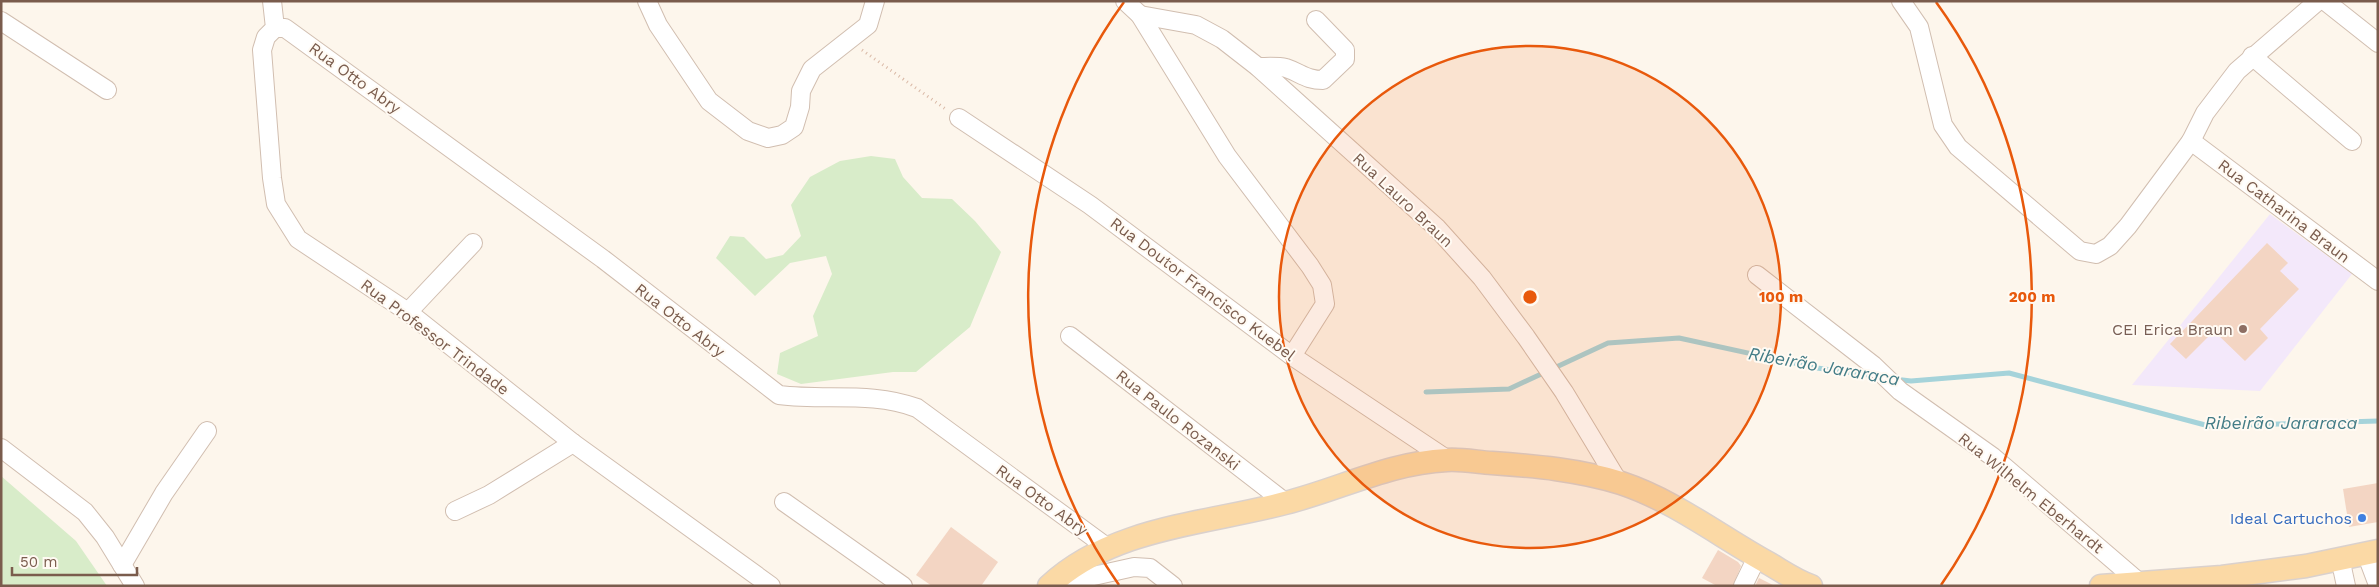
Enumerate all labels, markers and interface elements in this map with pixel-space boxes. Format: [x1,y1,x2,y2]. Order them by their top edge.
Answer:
street label: Rua Otto Abry [305,38,405,118]
street label: Rua Lauro Braun [1349,149,1457,251]
street label: Rua Catharina Braun [2214,155,2354,267]
street label: Rua Doutor Francisco Kuebel [1107,213,1299,365]
street label: Rua Professor Trindade [357,275,513,399]
street label: Rua Otto Abry [631,279,729,361]
centre of rings [1521,288,1539,306]
text: 100 m [1759,288,1803,306]
text: 200 m [2009,288,2055,306]
place label: CEI Erica Braun [2112,320,2233,339]
marker: CEI Erica Braun [2237,323,2249,335]
water label: Ribeirão Jararaca [1747,342,1901,390]
street label: Rua Paulo Rozanski [1112,366,1244,474]
water label: Ribeirão Jararaca [2204,412,2358,433]
street label: Rua Wilhelm Eberhardt [1955,429,2108,558]
street label: Rua Otto Abry [992,460,1092,540]
place label: Ideal Cartuchos [2230,509,2352,528]
marker: Ideal Cartuchos [2356,512,2368,524]
scale bar [12,544,138,576]
text: 50 m [20,553,57,571]

